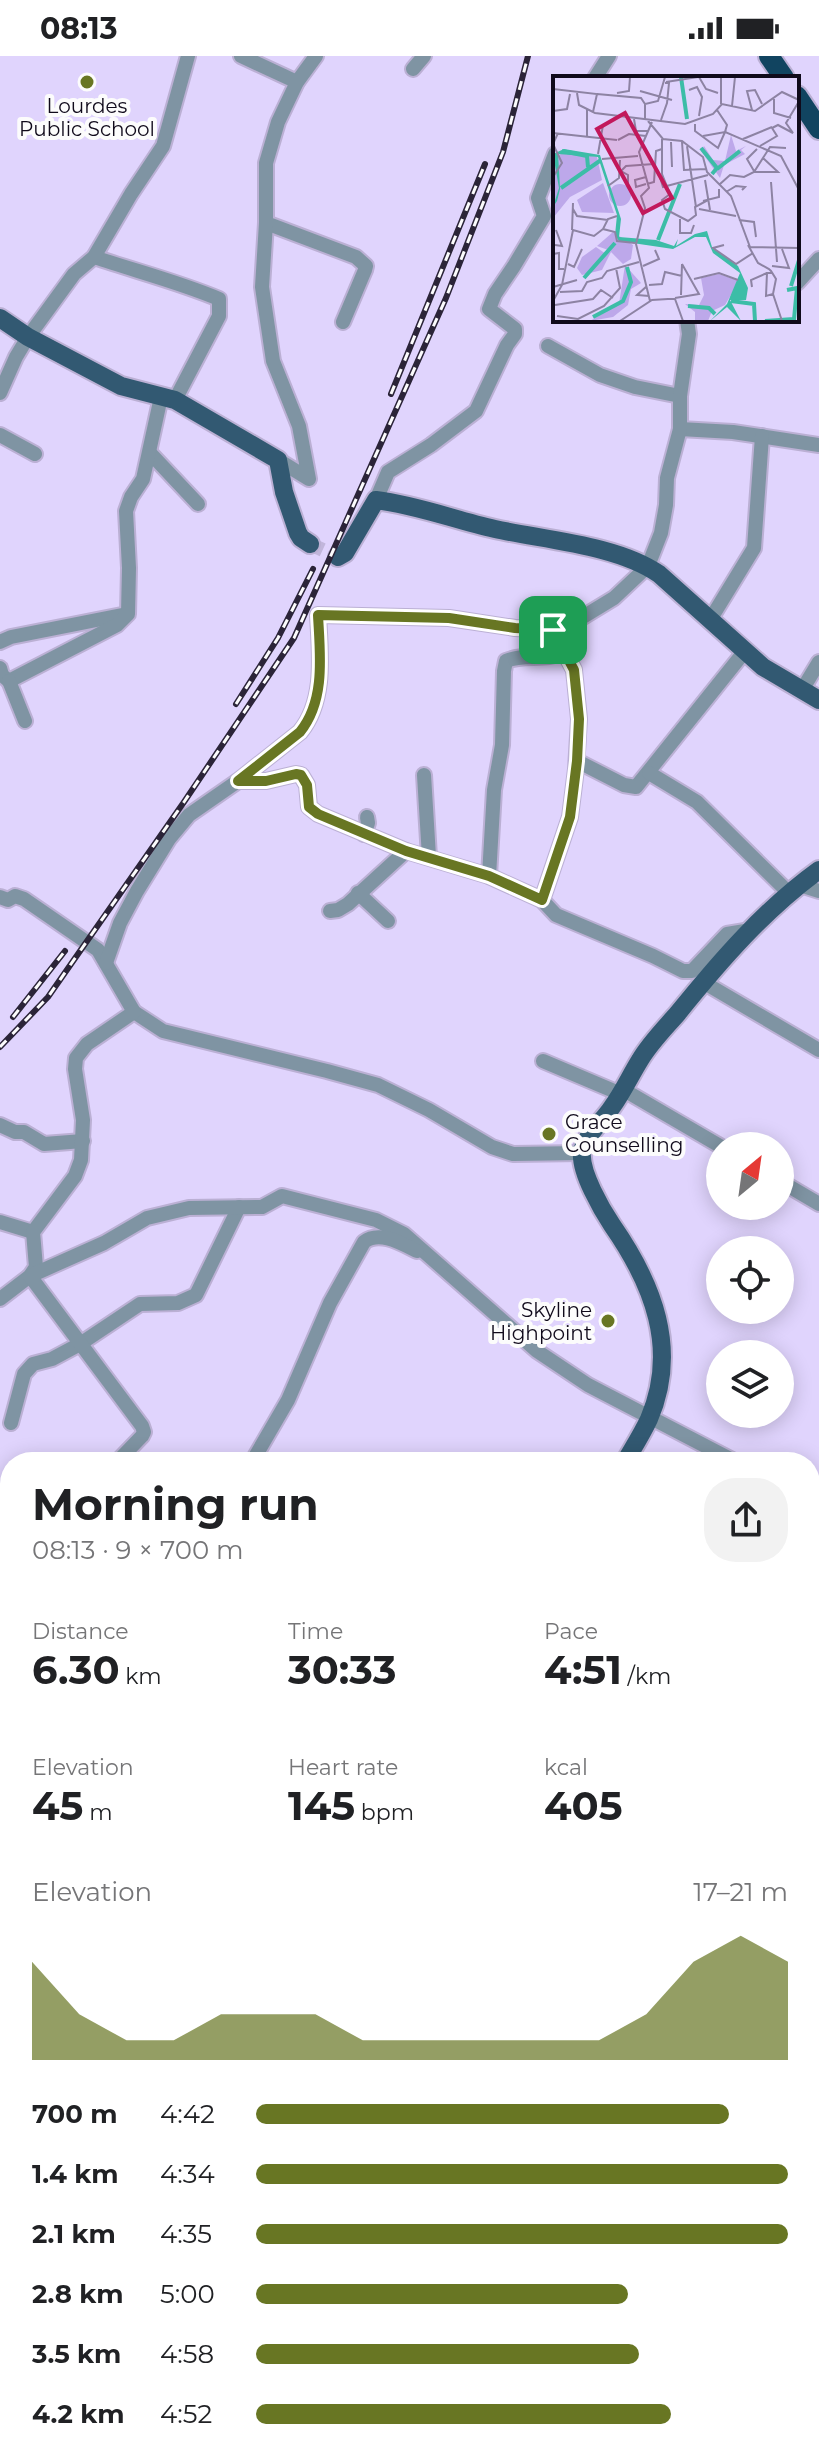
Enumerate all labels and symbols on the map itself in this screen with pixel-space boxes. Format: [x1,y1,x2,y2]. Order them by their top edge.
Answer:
marker: Lourdes Public School [78,73,96,91]
inset map [553,76,799,322]
place label: Lourdes Public School [19,94,155,141]
pin [519,596,587,664]
place label: Grace Counselling [565,1110,683,1157]
marker: Grace Counselling [540,1125,558,1143]
north arrow [706,1132,794,1220]
place label: Skyline Highpoint [490,1298,592,1345]
marker: Skyline Highpoint [599,1312,617,1330]

